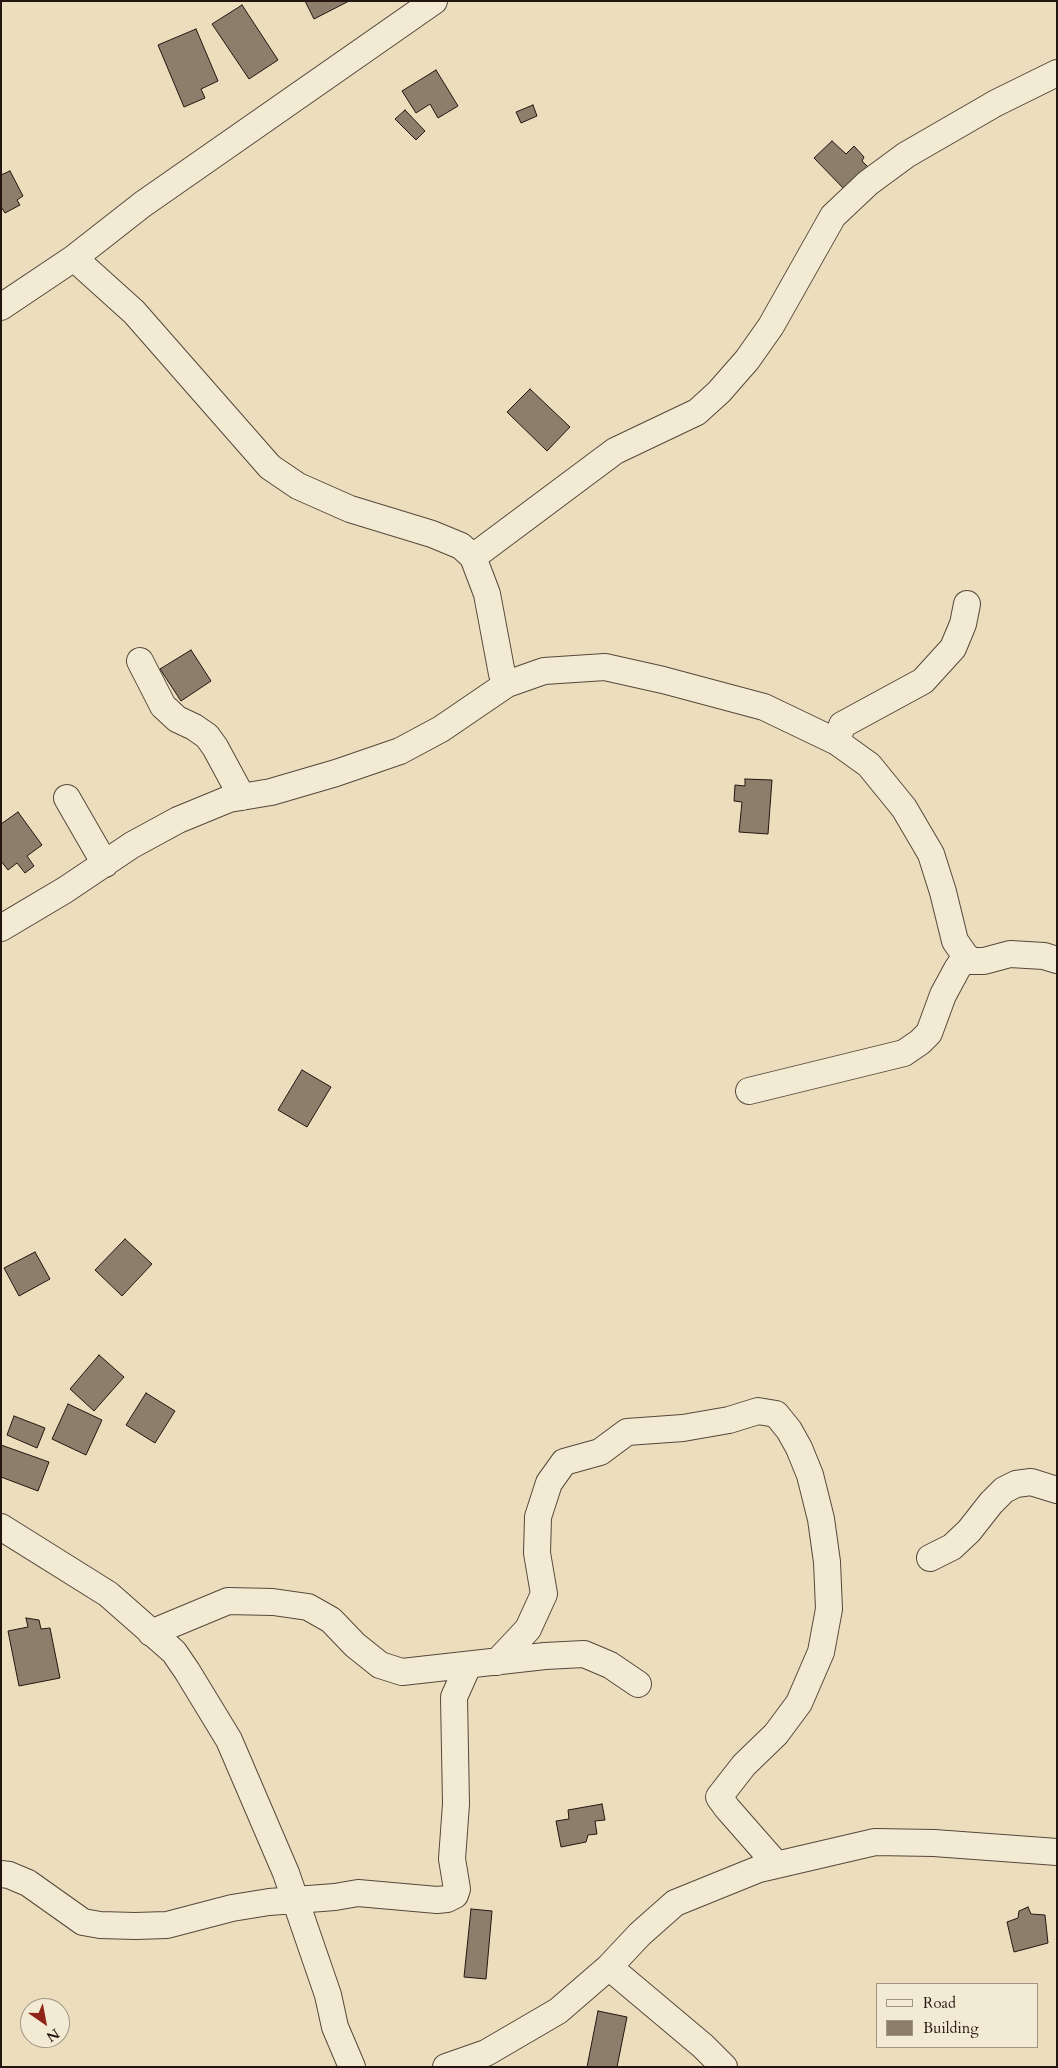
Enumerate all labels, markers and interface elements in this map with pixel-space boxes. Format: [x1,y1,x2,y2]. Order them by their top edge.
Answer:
legend [876,1983,1038,2048]
text: Road [923,1993,956,2013]
north arrow [20,1998,70,2048]
text: Building [923,2018,979,2038]
text: N [43,2024,63,2046]

